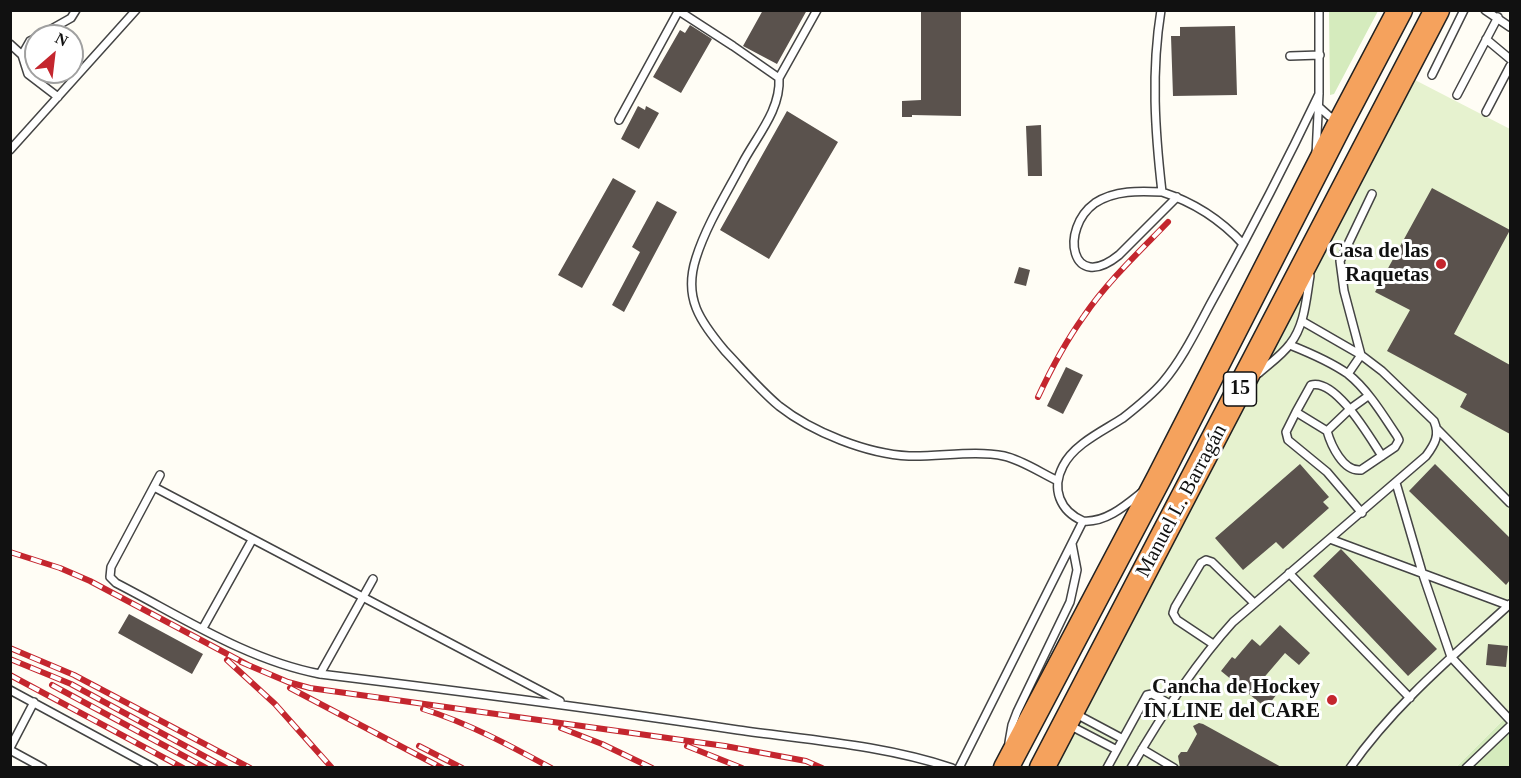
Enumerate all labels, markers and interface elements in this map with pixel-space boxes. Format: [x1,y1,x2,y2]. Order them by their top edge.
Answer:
north arrow [24,24,84,84]
text: N [53,29,71,50]
place label: Casa de las Raquetas [1329,239,1429,289]
marker: Casa de las Raquetas [1434,257,1448,271]
road number: 15 [1224,372,1256,406]
street label: Manuel L. Barragán [1131,420,1233,582]
place label: Cancha de Hockey IN LINE del CARE [1143,675,1320,725]
marker: Cancha de Hockey IN LINE del CARE [1325,693,1339,707]

